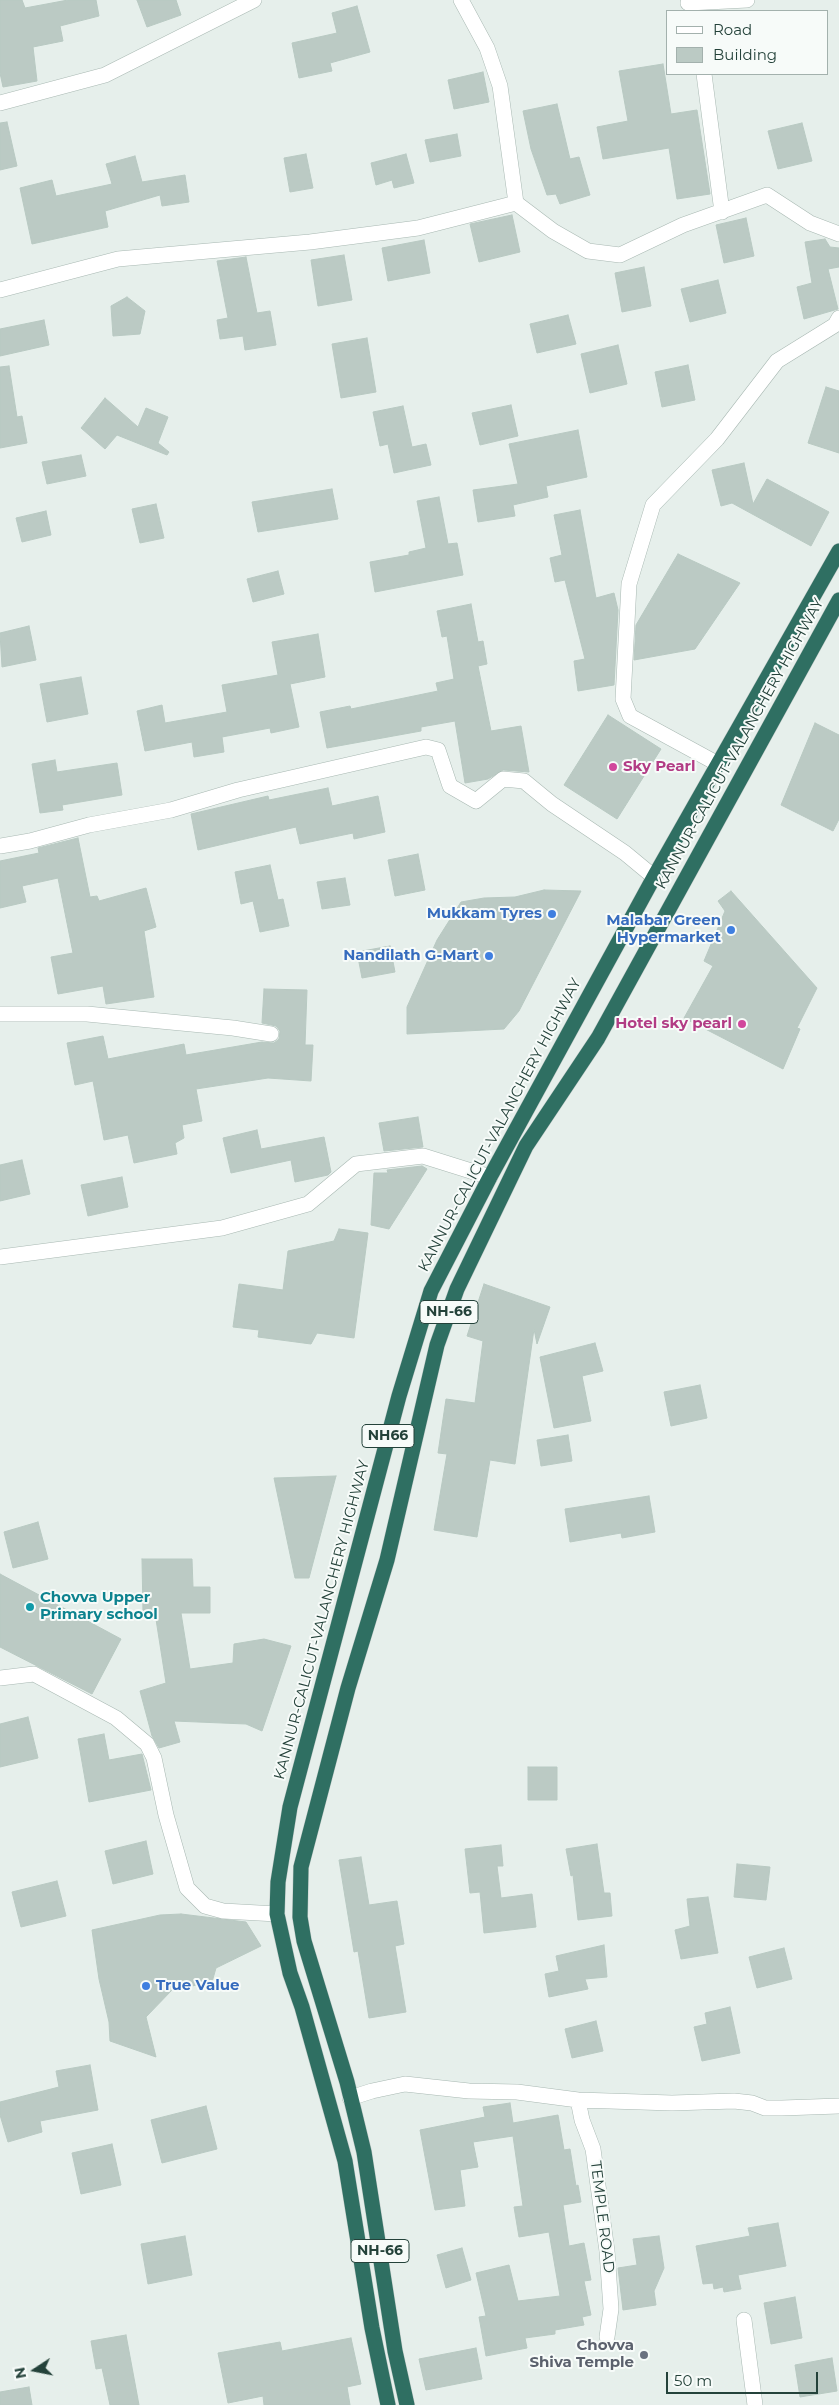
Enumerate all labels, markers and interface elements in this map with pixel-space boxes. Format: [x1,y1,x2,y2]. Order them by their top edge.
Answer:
legend [666,10,829,75]
text: Road [713,20,752,39]
text: Building [713,45,777,64]
street label: KANNUR-CALICUT-VALANCHERY HIGHWAY [652,595,828,893]
place label: Sky Pearl [623,758,695,776]
marker: Sky Pearl [607,761,619,773]
place label: Mukkam Tyres [427,905,542,923]
marker: Mukkam Tyres [546,908,558,920]
place label: Malabar Green Hypermarket [606,912,721,947]
marker: Malabar Green Hypermarket [725,924,737,936]
place label: Nandilath G-Mart [343,947,479,965]
marker: Nandilath G-Mart [483,950,495,962]
street label: KANNUR-CALICUT-VALANCHERY HIGHWAY [415,975,585,1275]
place label: Hotel sky pearl [615,1015,732,1033]
marker: Hotel sky pearl [736,1018,748,1030]
road number: NH-66 [420,1300,478,1324]
road number: NH66 [362,1424,414,1448]
street label: KANNUR-CALICUT-VALANCHERY HIGHWAY [271,1458,373,1782]
place label: Chovva Upper Primary school [40,1589,158,1624]
marker: Chovva Upper Primary school [24,1601,36,1613]
place label: True Value [156,1977,239,1995]
marker: True Value [140,1980,152,1992]
street label: TEMPLE ROAD [586,2160,618,2274]
road number: NH-66 [351,2240,409,2262]
place label: Chovva Shiva Temple [529,2337,634,2372]
north arrow [10,2345,60,2395]
marker: Chovva Shiva Temple [638,2349,650,2361]
scale bar [669,2362,822,2394]
text: N [10,2366,30,2380]
text: 50 m [674,2371,712,2390]

